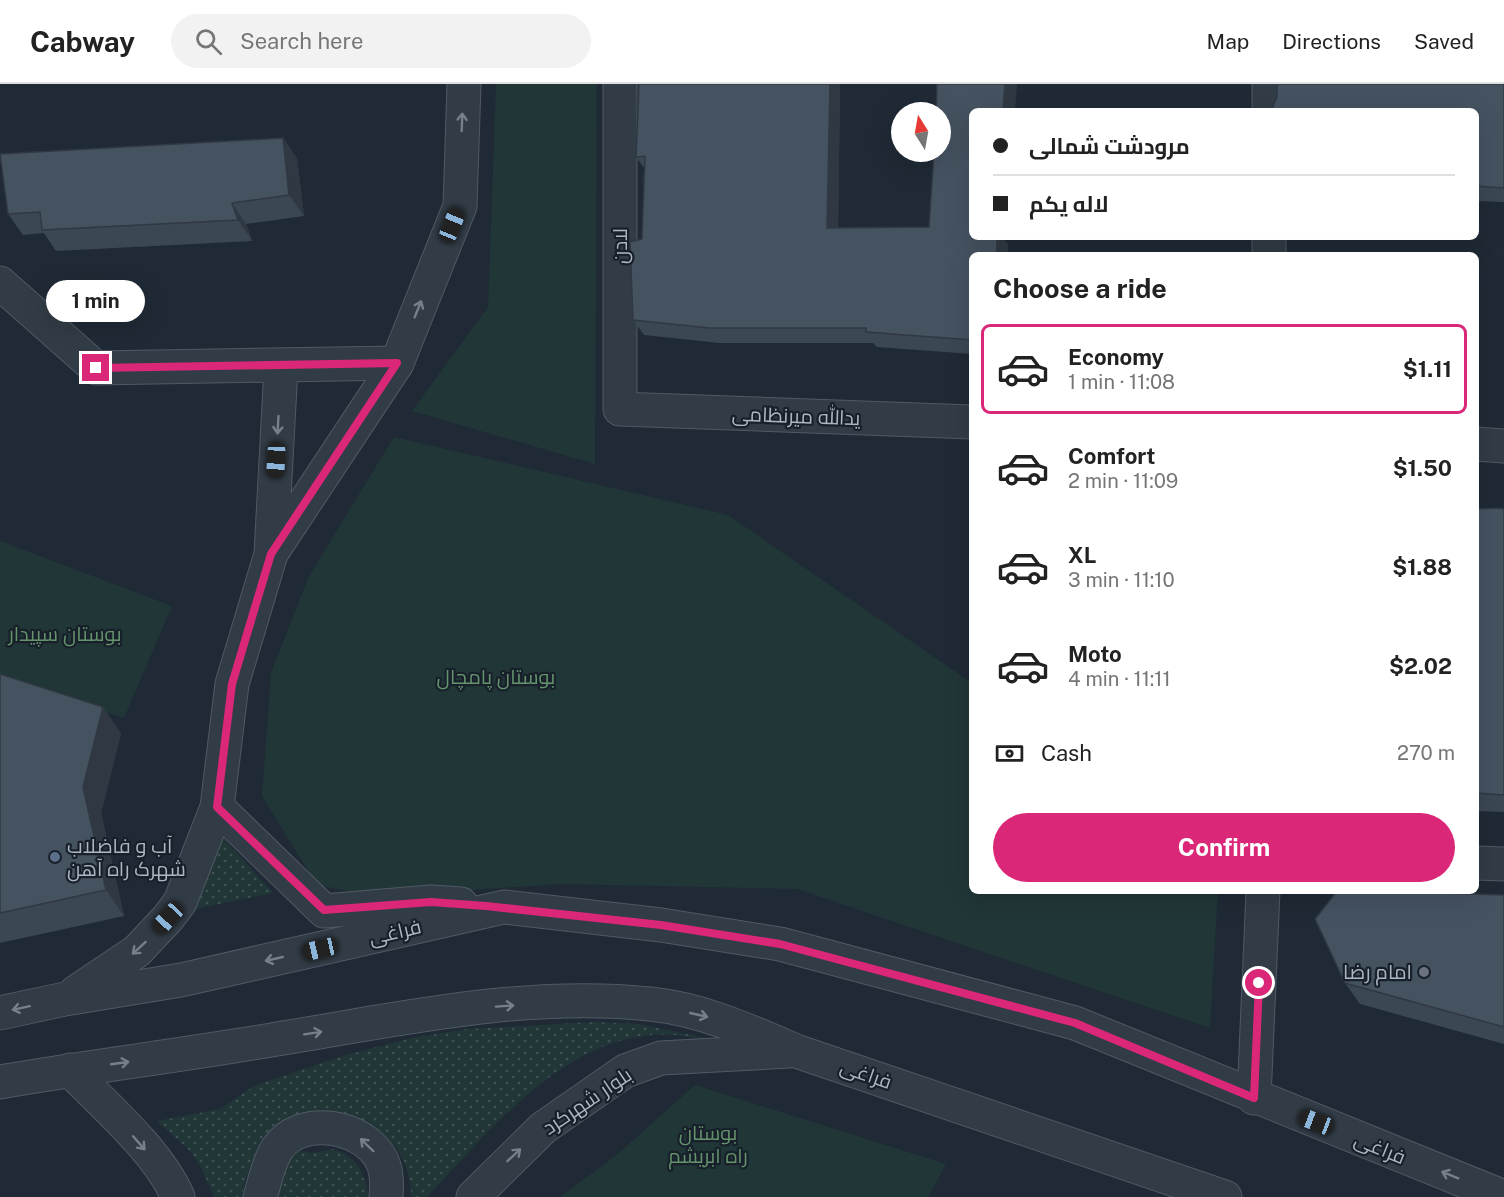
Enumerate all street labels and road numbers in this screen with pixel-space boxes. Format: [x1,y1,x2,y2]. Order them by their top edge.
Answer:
street label: لادن [608,228,633,264]
street label: یدالله میرنظامی [731,401,861,431]
street label: فراغی [366,914,424,951]
street label: فراغی [837,1054,895,1095]
street label: بلوار شهرکرد [538,1062,637,1140]
street label: فراغی [1351,1127,1409,1170]

